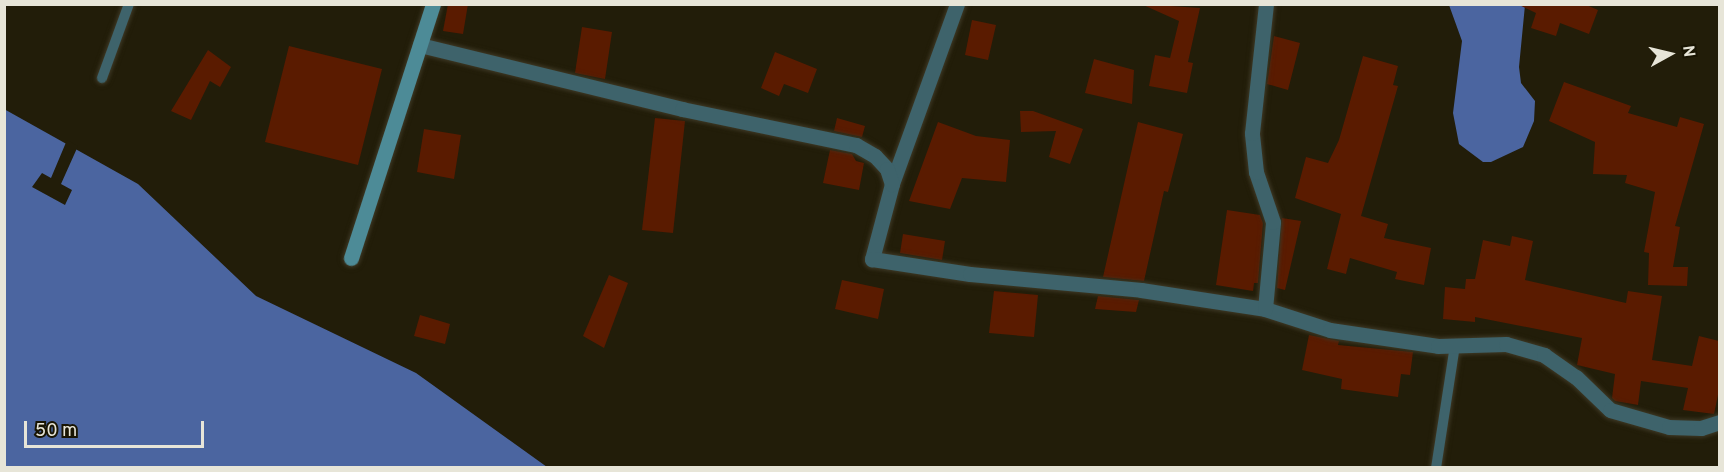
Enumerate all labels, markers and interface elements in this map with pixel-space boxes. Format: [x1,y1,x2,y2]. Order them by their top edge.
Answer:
north arrow [1640,24,1700,84]
text: N [1677,44,1699,59]
scale bar [27,409,207,447]
text: 50 m [35,420,77,443]

